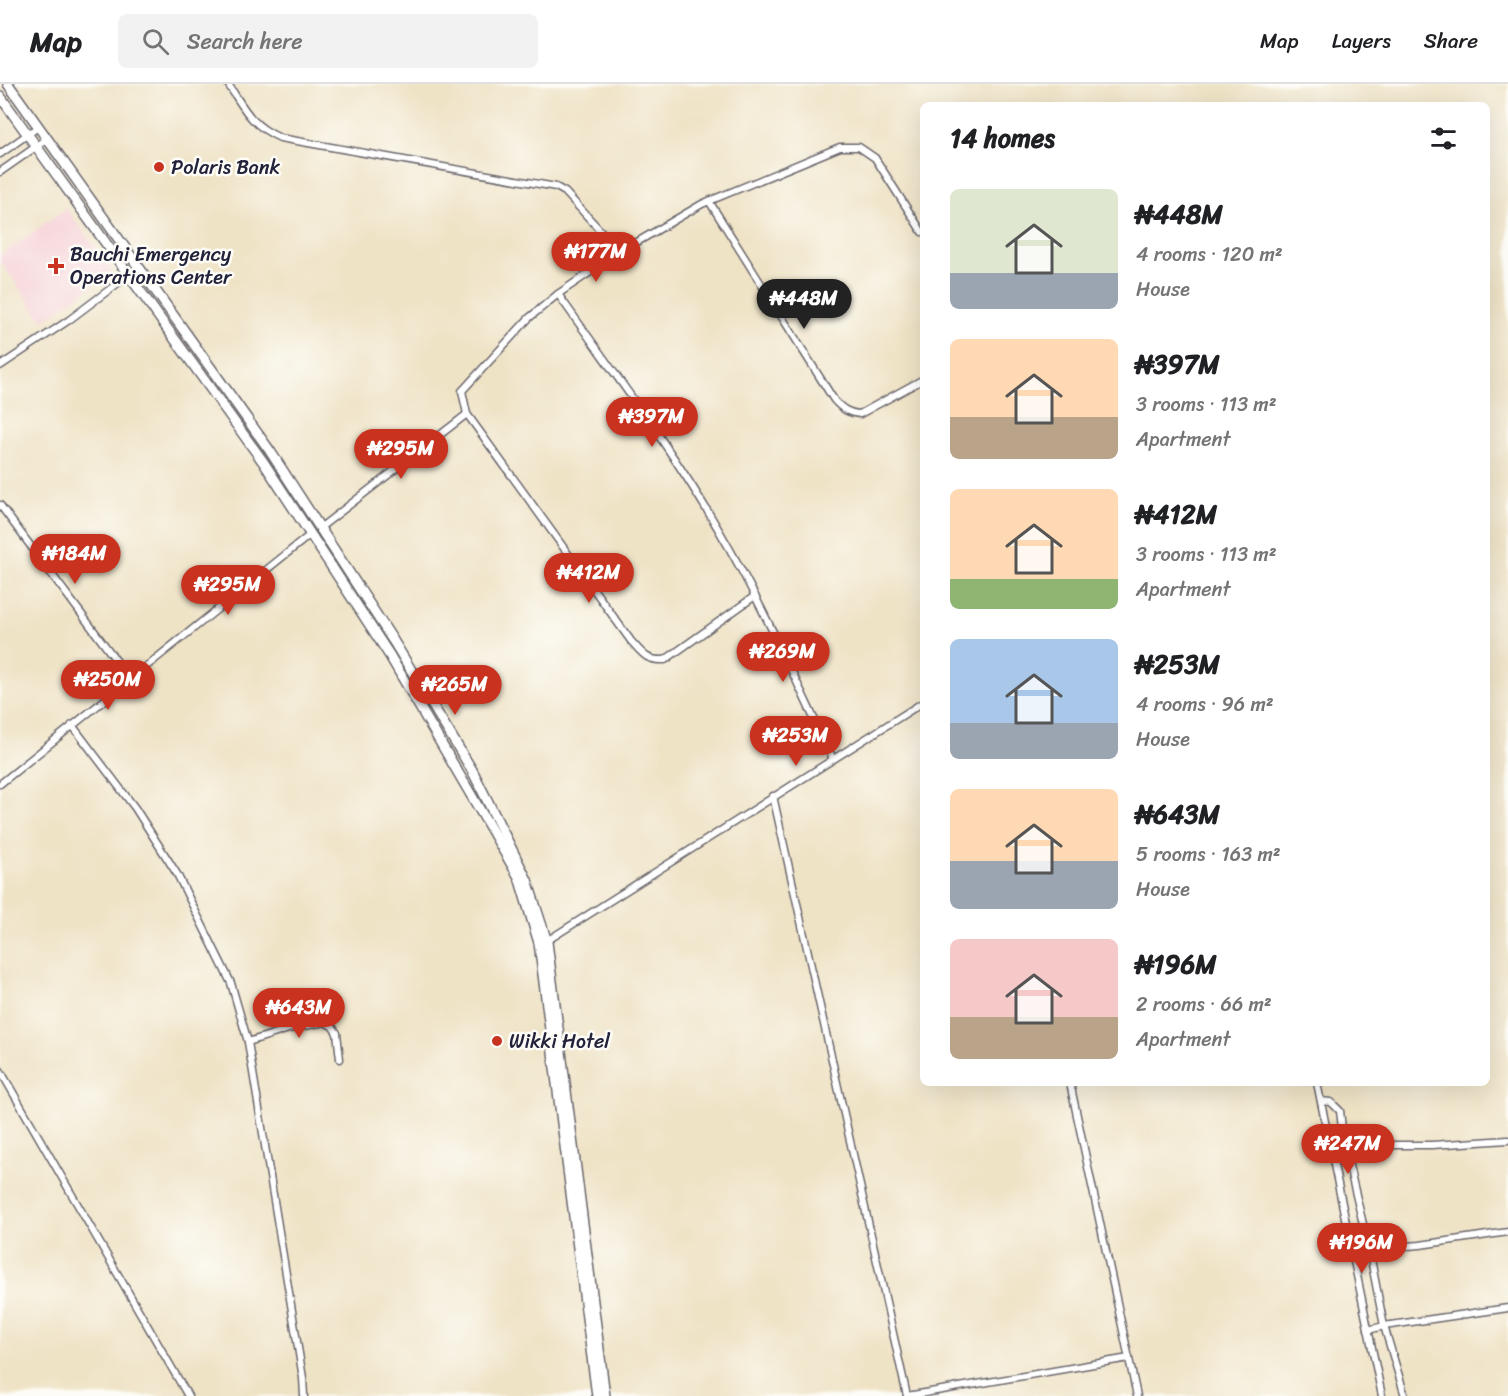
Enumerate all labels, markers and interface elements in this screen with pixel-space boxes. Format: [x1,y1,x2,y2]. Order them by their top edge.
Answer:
search box [118,14,538,68]
text: Map [30,17,82,66]
text: Search here [187,22,303,61]
text: Map [1260,22,1299,60]
text: Layers [1332,22,1391,60]
text: Share [1424,22,1478,60]
icon: search [139,25,172,58]
text: 14 homes [950,115,1055,161]
icon: filters [1427,122,1460,155]
place label: Polaris Bank [171,150,281,185]
marker: Polaris Bank [152,160,166,174]
text: ₦448M [1136,191,1223,237]
icon: home [998,213,1070,285]
pin: ₦177M [554,232,638,283]
text: ₦177M [565,234,627,269]
place label: Bauchi Emergency Operations Center [70,237,233,295]
text: 4 rooms · 120 m² [1136,237,1283,272]
marker: Bauchi Emergency Operations Center [47,257,65,275]
text: House [1136,272,1190,307]
pin: ₦448M [762,279,846,330]
text: ₦448M [771,281,837,316]
text: ₦397M [1136,341,1220,387]
icon: home [998,363,1070,435]
text: 3 rooms · 113 m² [1136,387,1277,422]
pin: ₦397M [610,397,694,448]
text: ₦397M [620,399,684,434]
text: Apartment [1136,422,1230,457]
pin: ₦295M [359,429,443,480]
text: ₦295M [368,431,434,466]
text: ₦412M [1136,491,1217,537]
icon: home [998,513,1070,585]
pin: ₦184M [33,534,117,585]
text: ₦184M [44,536,106,571]
text: 3 rooms · 113 m² [1136,537,1277,572]
pin: ₦412M [547,553,631,604]
text: ₦412M [558,555,620,590]
pin: ₦295M [186,565,270,616]
text: ₦295M [195,567,261,602]
text: Apartment [1136,572,1230,607]
pin: ₦269M [741,632,825,683]
text: ₦269M [751,634,815,669]
text: ₦253M [1136,641,1220,687]
pin: ₦250M [66,660,150,711]
text: ₦250M [75,662,141,697]
icon: home [998,663,1070,735]
pin: ₦265M [413,665,497,716]
text: ₦265M [423,667,487,702]
text: 4 rooms · 96 m² [1136,687,1274,722]
pin: ₦253M [754,716,838,767]
text: ₦253M [764,718,828,753]
text: House [1136,722,1190,757]
text: ₦643M [1136,791,1220,837]
icon: home [998,813,1070,885]
text: 5 rooms · 163 m² [1136,837,1281,872]
text: House [1136,872,1190,907]
text: ₦196M [1136,941,1216,987]
icon: home [998,963,1070,1035]
text: 2 rooms · 66 m² [1136,987,1272,1022]
pin: ₦643M [257,988,341,1039]
text: ₦643M [267,990,331,1025]
text: Apartment [1136,1022,1230,1057]
place label: Wikki Hotel [509,1024,611,1059]
marker: Wikki Hotel [490,1034,504,1048]
pin: ₦247M [1306,1124,1390,1175]
text: ₦247M [1315,1126,1381,1161]
pin: ₦196M [1320,1223,1404,1274]
text: ₦196M [1331,1225,1393,1260]

